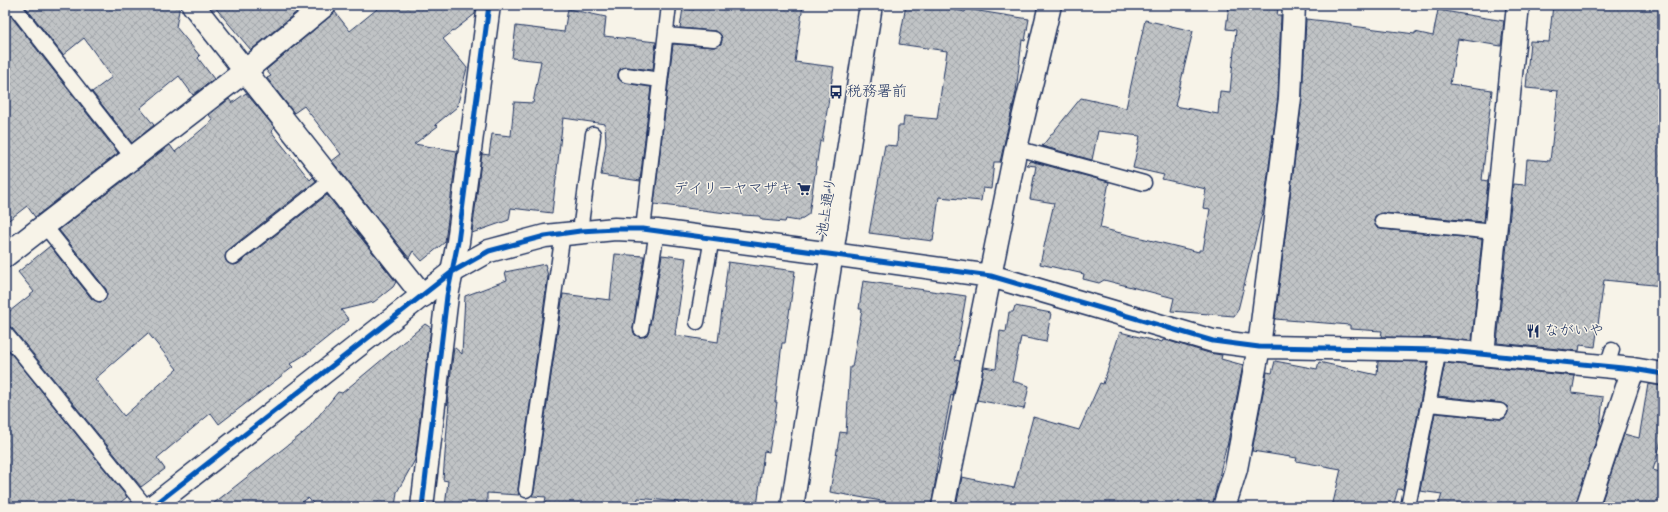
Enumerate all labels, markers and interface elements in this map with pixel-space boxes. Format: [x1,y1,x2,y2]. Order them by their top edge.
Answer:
place label: 税務署前 [847,82,907,102]
bus stop icon: 税務署前 [828,84,844,100]
street label: 池上通り [812,176,842,238]
place label: デイリーヤマザキ [674,179,793,199]
supermarket icon: デイリーヤマザキ [796,181,812,197]
place label: ながいや [1544,321,1604,341]
restaurant icon: ながいや [1525,323,1541,339]

